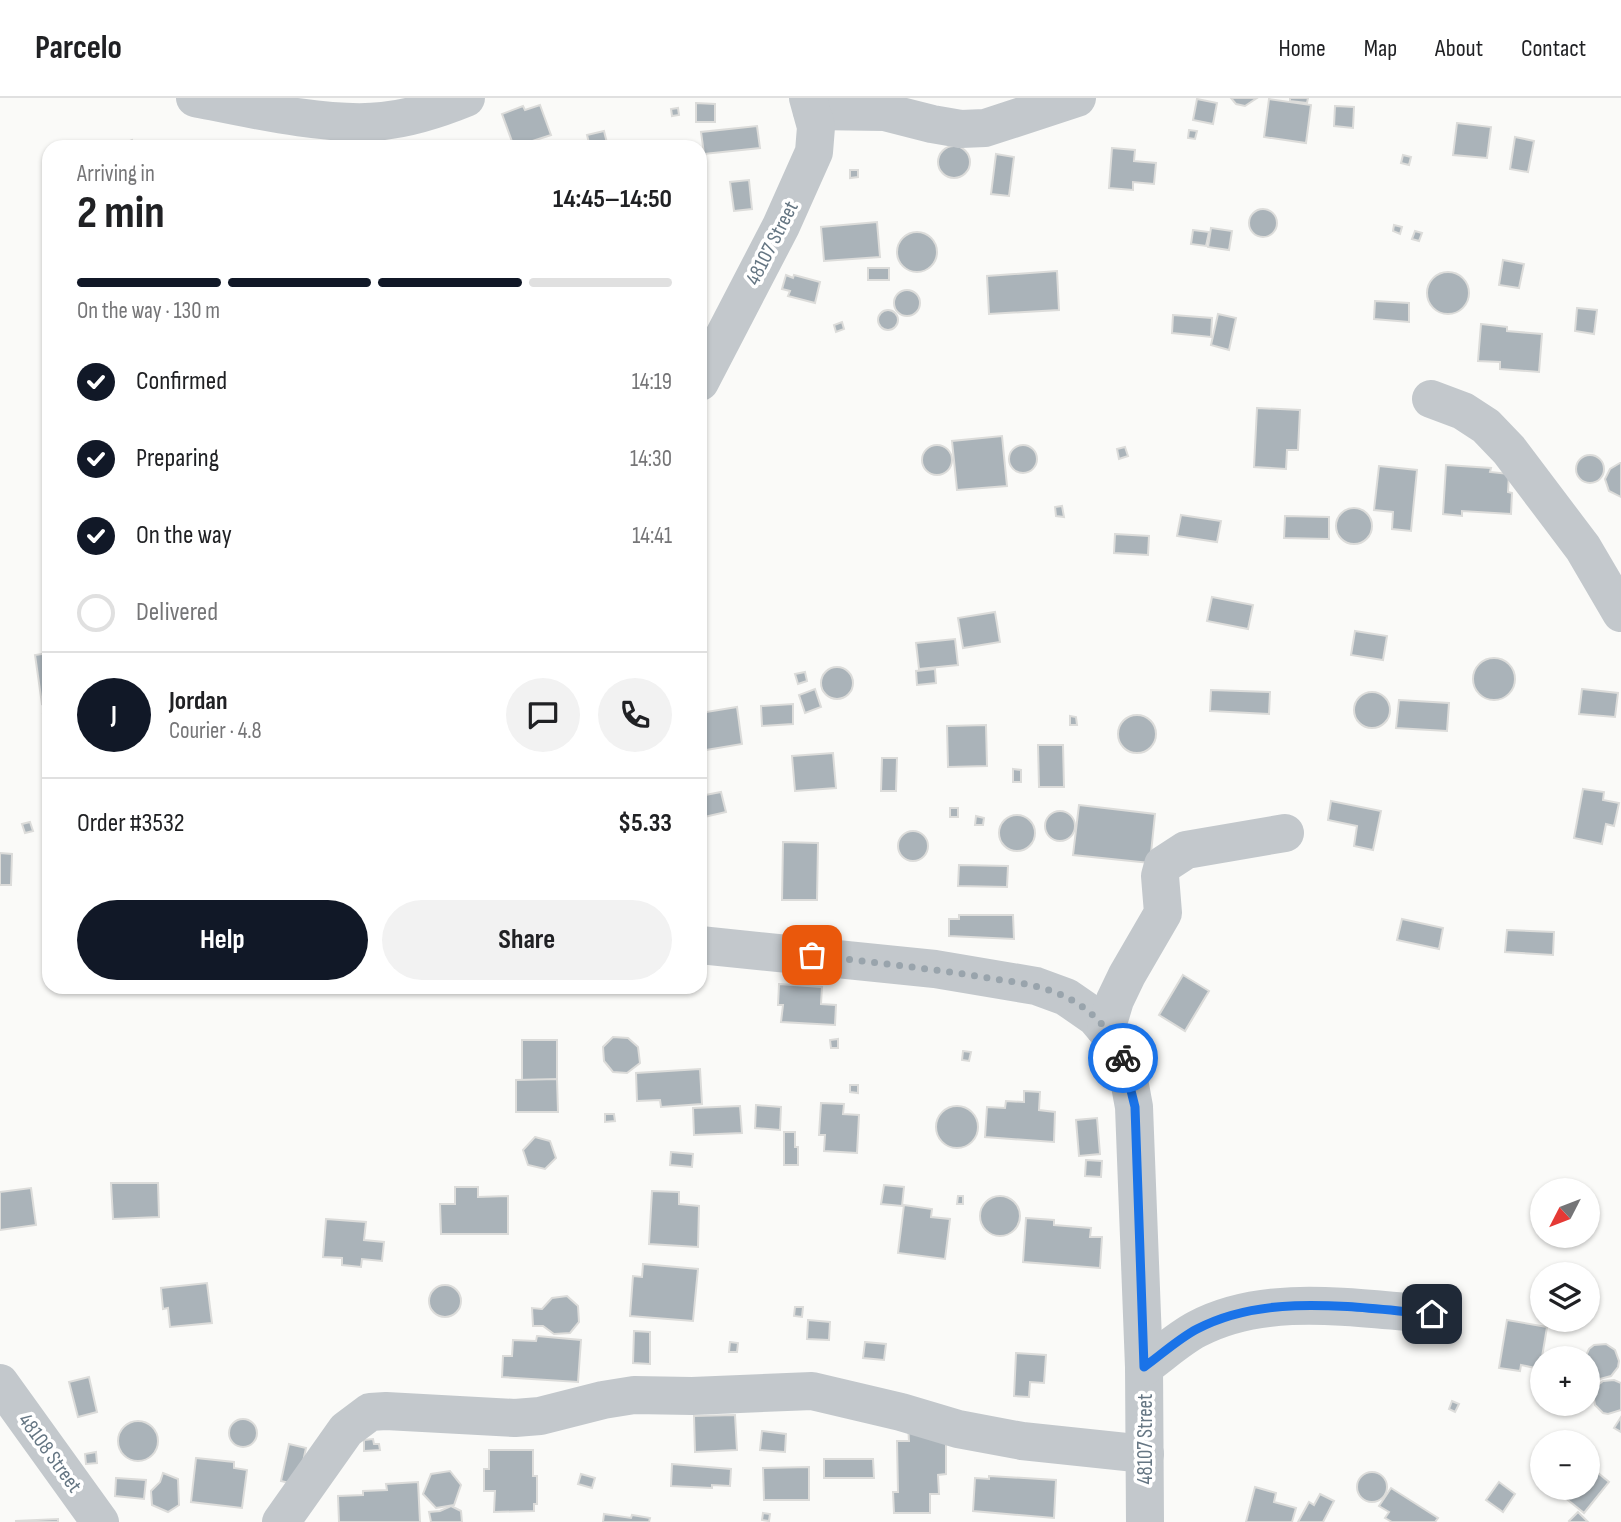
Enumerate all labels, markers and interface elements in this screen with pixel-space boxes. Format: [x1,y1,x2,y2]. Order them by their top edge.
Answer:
text: Parcelo [35,28,122,68]
text: Home [1278,34,1326,63]
text: Map [1364,34,1397,63]
text: About [1435,34,1483,63]
text: Contact [1521,34,1586,63]
text: Arriving in [77,160,155,188]
text: 14:45–14:50 [553,184,672,215]
text: 2 min [77,186,165,241]
street label: 48107 Street [740,197,804,289]
text: On the way · 130 m [77,297,220,325]
icon: check [77,363,115,401]
text: Confirmed [136,366,227,397]
text: 14:19 [632,368,672,396]
icon: check [77,440,115,478]
text: Preparing [136,443,219,474]
text: 14:30 [630,445,672,473]
icon: check [77,517,115,555]
text: On the way [136,520,232,551]
text: 14:41 [632,522,672,550]
text: Delivered [136,597,218,628]
button: chat [506,678,580,752]
button: phone [598,678,672,752]
text: Jordan [169,686,227,717]
text: J [111,700,117,731]
text: Courier · 4.8 [169,717,262,745]
text: Order #3532 [77,808,185,839]
text: $5.33 [618,808,672,839]
button: Help [77,900,368,980]
button: Share [382,900,672,980]
pin [782,925,842,985]
icon: bag [793,936,831,974]
courier [1088,1023,1158,1093]
icon: bike [1104,1039,1142,1077]
north arrow [1530,1178,1600,1248]
map controls [1530,1178,1600,1500]
button: layers [1530,1262,1600,1332]
pin [1402,1284,1462,1344]
icon: home [1413,1295,1451,1333]
button: + [1530,1346,1600,1416]
street label: 48107 Street [1133,1394,1158,1484]
street label: 48108 Street [13,1409,87,1497]
button: − [1530,1430,1600,1500]

